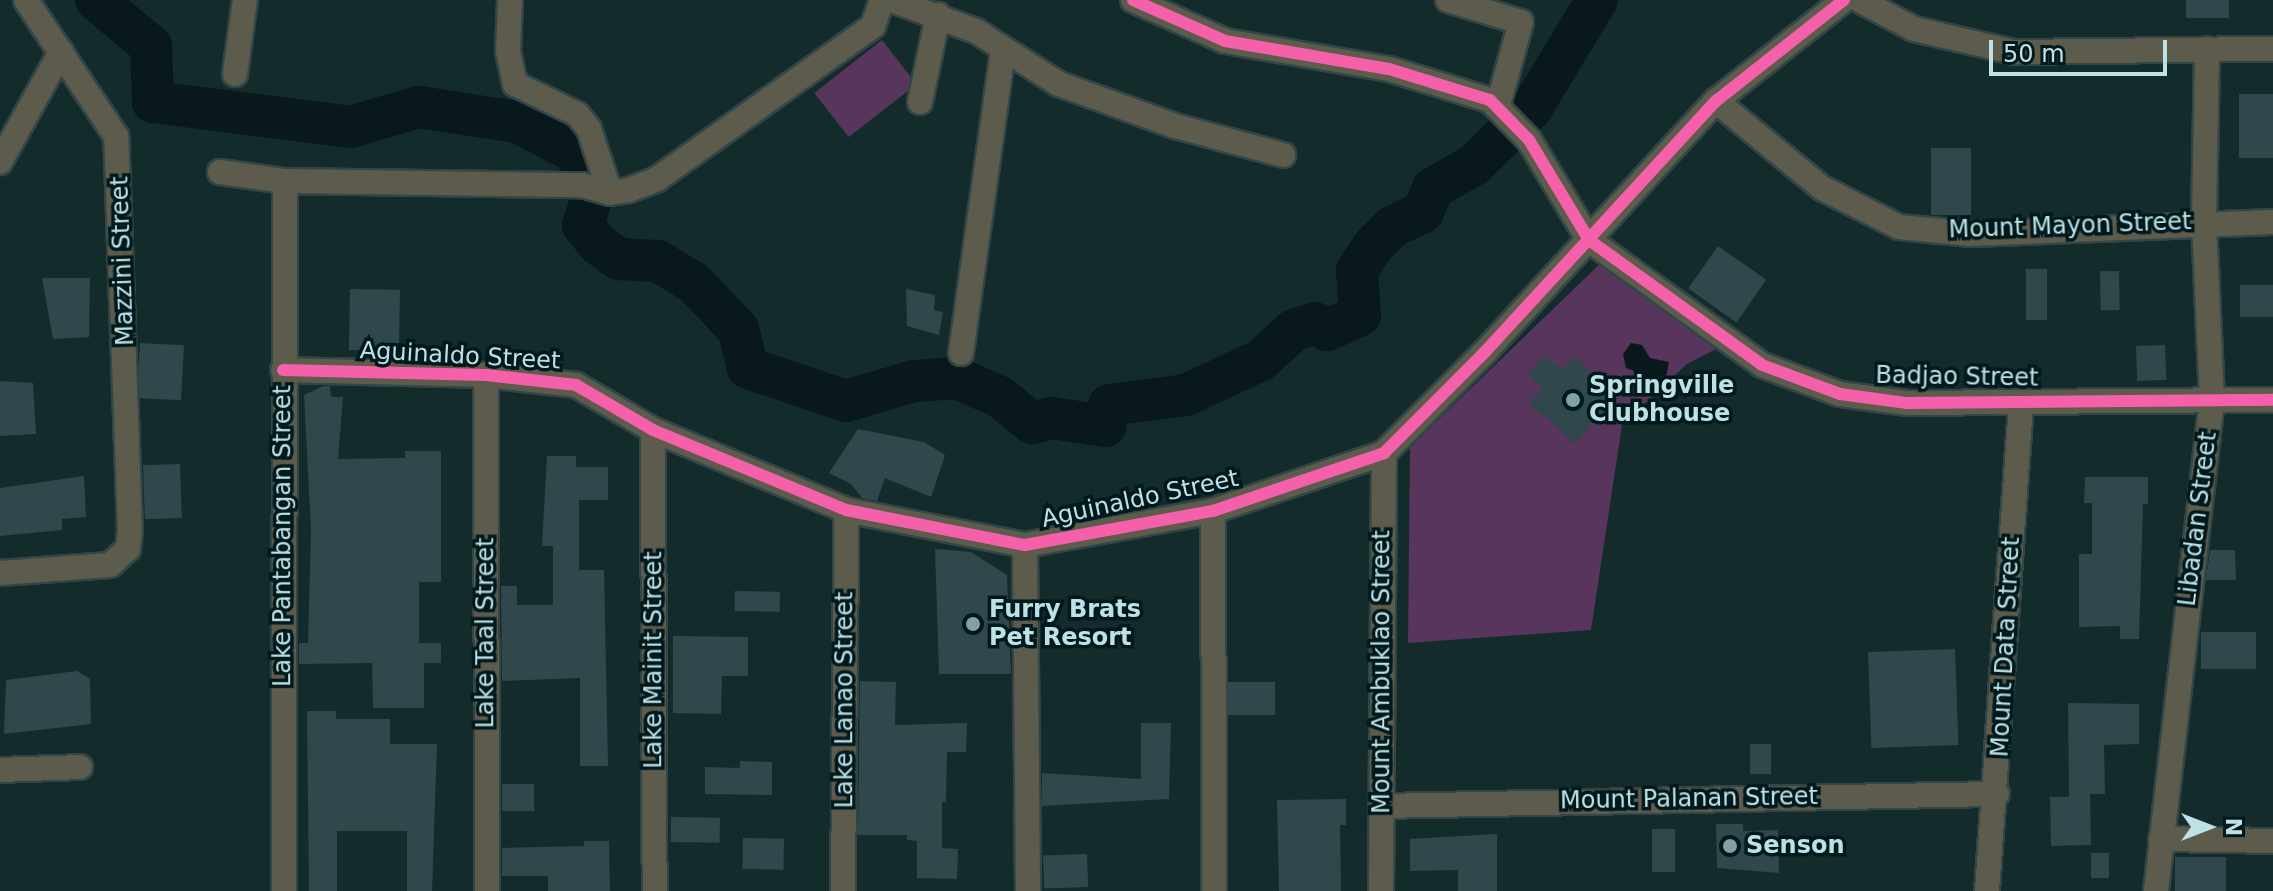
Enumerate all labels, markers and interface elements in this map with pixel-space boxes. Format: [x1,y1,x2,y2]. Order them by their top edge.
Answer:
scale bar [1993,24,2171,74]
text: 50 m [2003,40,2065,68]
street label: Mazzini Street [106,176,140,346]
street label: Mount Mayon Street [1948,207,2192,245]
street label: Aguinaldo Street [359,336,561,376]
street label: Badjao Street [1875,361,2039,393]
place label: Springville Clubhouse [1589,372,1734,428]
street label: Lake Pantabangan Street [269,385,297,687]
marker: Springville Clubhouse [1564,391,1582,409]
street label: Libadan Street [2173,430,2223,608]
street label: Aguinaldo Street [1039,464,1241,534]
street label: Mount Ambuklao Street [1368,530,1396,814]
street label: Mount Data Street [1986,536,2026,758]
street label: Lake Taal Street [472,538,500,728]
street label: Lake Mainit Street [640,551,668,769]
street label: Lake Lanao Street [831,592,859,808]
place label: Furry Brats Pet Resort [989,596,1141,652]
marker: Furry Brats Pet Resort [964,615,982,633]
street label: Mount Palanan Street [1560,782,1818,816]
north arrow [2169,787,2249,867]
text: N [2221,818,2246,836]
place label: Senson [1746,832,1845,860]
marker: Senson [1721,837,1739,855]

